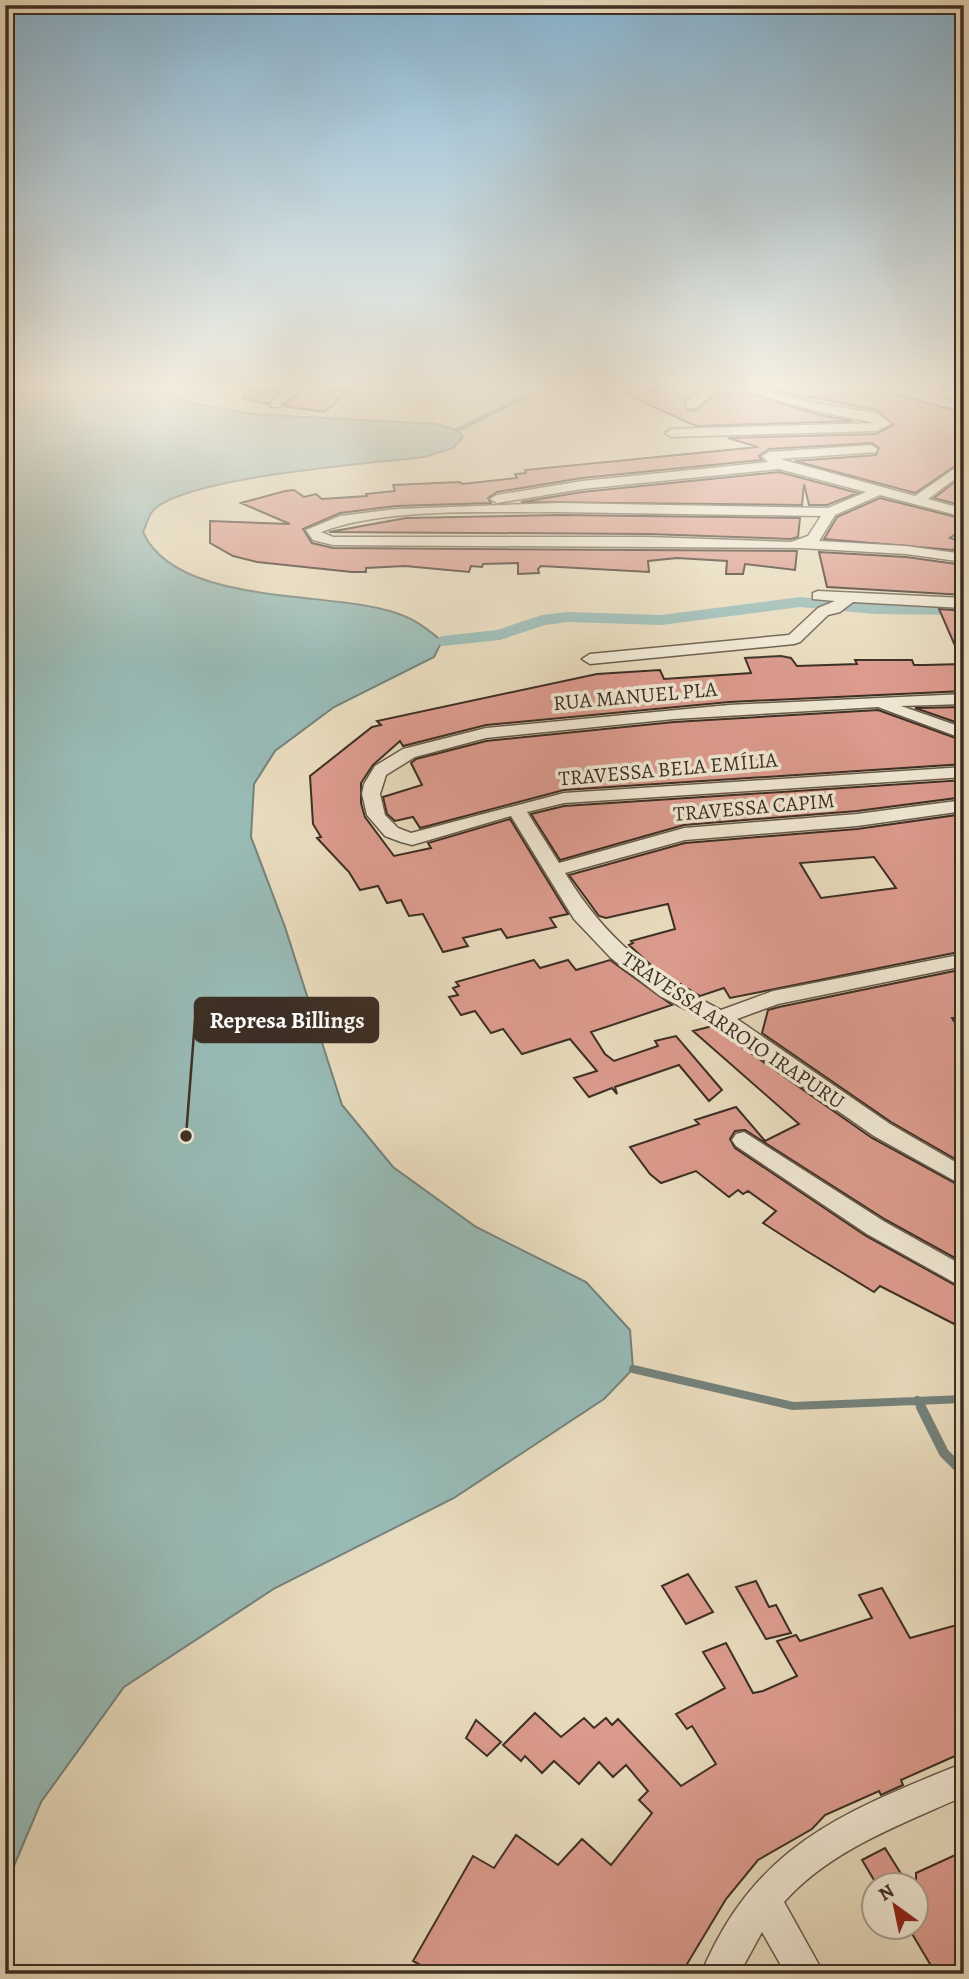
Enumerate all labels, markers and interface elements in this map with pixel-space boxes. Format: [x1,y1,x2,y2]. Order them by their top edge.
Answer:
street label: RUA MANUEL PLA [552,675,719,717]
street label: TRAVESSA BELA EMÍLIA [557,745,779,793]
street label: TRAVESSA CAPIM [672,786,836,828]
street label: TRAVESSA ARROIO IRAPURU [616,945,850,1115]
callout: Represa Billings [195,998,378,1042]
text: Represa Billings [209,1005,365,1036]
north arrow [860,1870,930,1940]
text: N [873,1878,899,1907]

